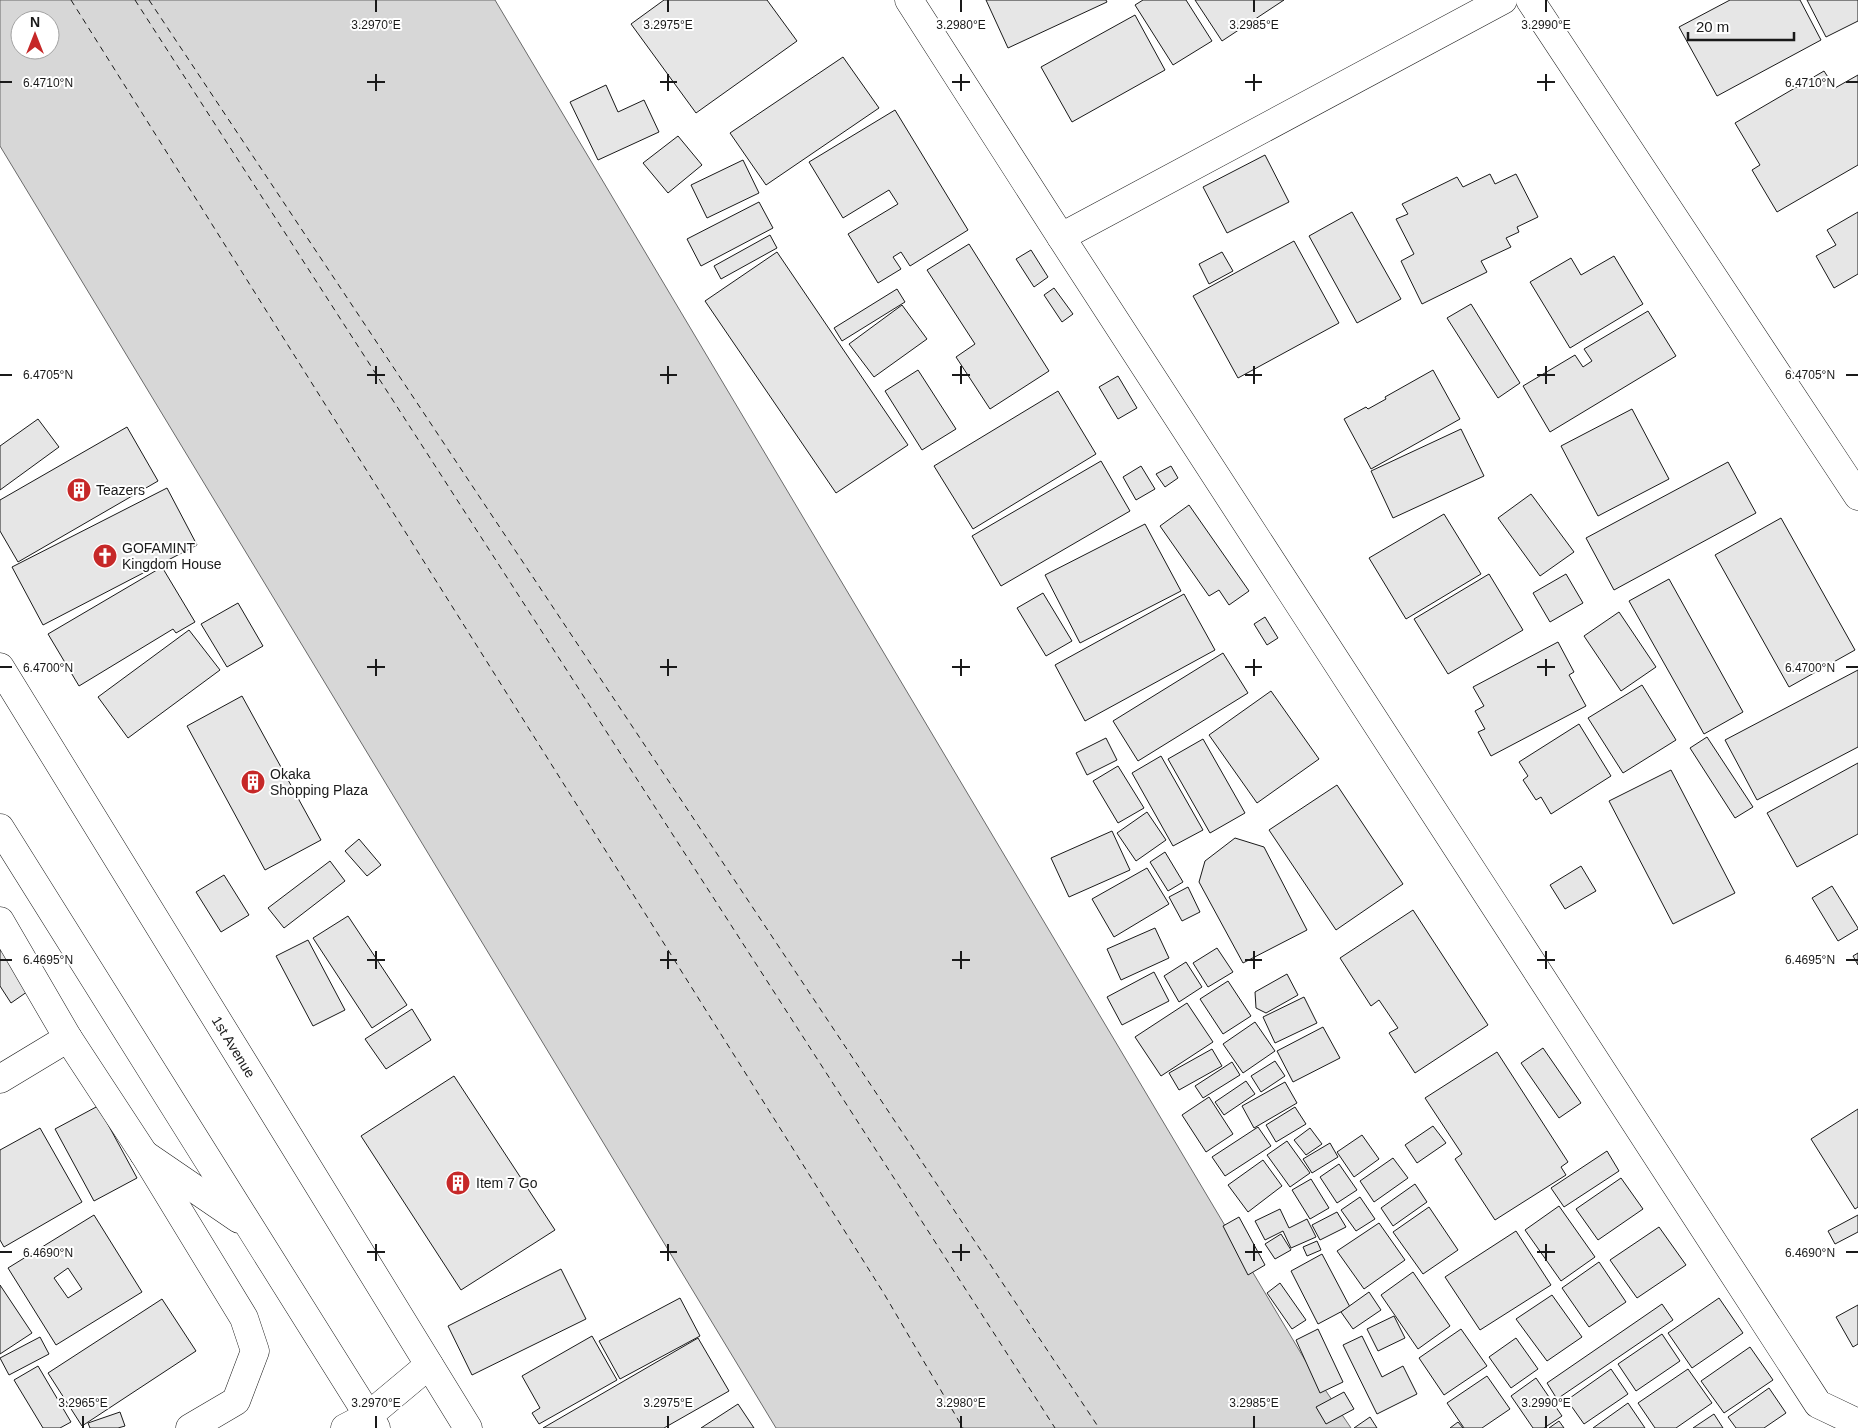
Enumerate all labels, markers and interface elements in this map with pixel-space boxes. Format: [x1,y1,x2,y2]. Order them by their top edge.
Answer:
north arrow [10,10,60,60]
scale bar [1688,10,1794,42]
text: N [30,14,40,30]
text: 3.2970°E [351,18,401,32]
text: 3.2975°E [643,18,693,32]
text: 3.2980°E [936,18,986,32]
text: 3.2985°E [1229,18,1279,32]
text: 3.2990°E [1521,18,1571,32]
text: 20 m [1696,18,1729,35]
text: 6.4710°N [23,76,73,90]
text: 6.4710°N [1785,76,1835,90]
text: 6.4705°N [23,368,73,382]
text: 6.4705°N [1785,368,1835,382]
building icon: Teazers [66,477,92,503]
place label: Teazers [96,482,145,498]
place label: GOFAMINT Kingdom House [122,540,222,572]
church icon: GOFAMINT Kingdom House [92,543,118,569]
text: 6.4700°N [23,661,73,675]
text: 6.4700°N [1785,661,1835,675]
place label: Okaka Shopping Plaza [270,766,368,798]
building icon: Okaka Shopping Plaza [240,769,266,795]
text: 6.4695°N [23,953,73,967]
text: 6.4695°N [1785,953,1835,967]
street label: 1st Avenue [209,1013,259,1081]
building icon: Item 7 Go [445,1170,471,1196]
place label: Item 7 Go [476,1175,538,1191]
text: 6.4690°N [23,1246,73,1260]
text: 6.4690°N [1785,1246,1835,1260]
text: 3.2965°E [58,1396,108,1410]
text: 3.2970°E [351,1396,401,1410]
text: 3.2975°E [643,1396,693,1410]
text: 3.2980°E [936,1396,986,1410]
text: 3.2985°E [1229,1396,1279,1410]
text: 3.2990°E [1521,1396,1571,1410]

